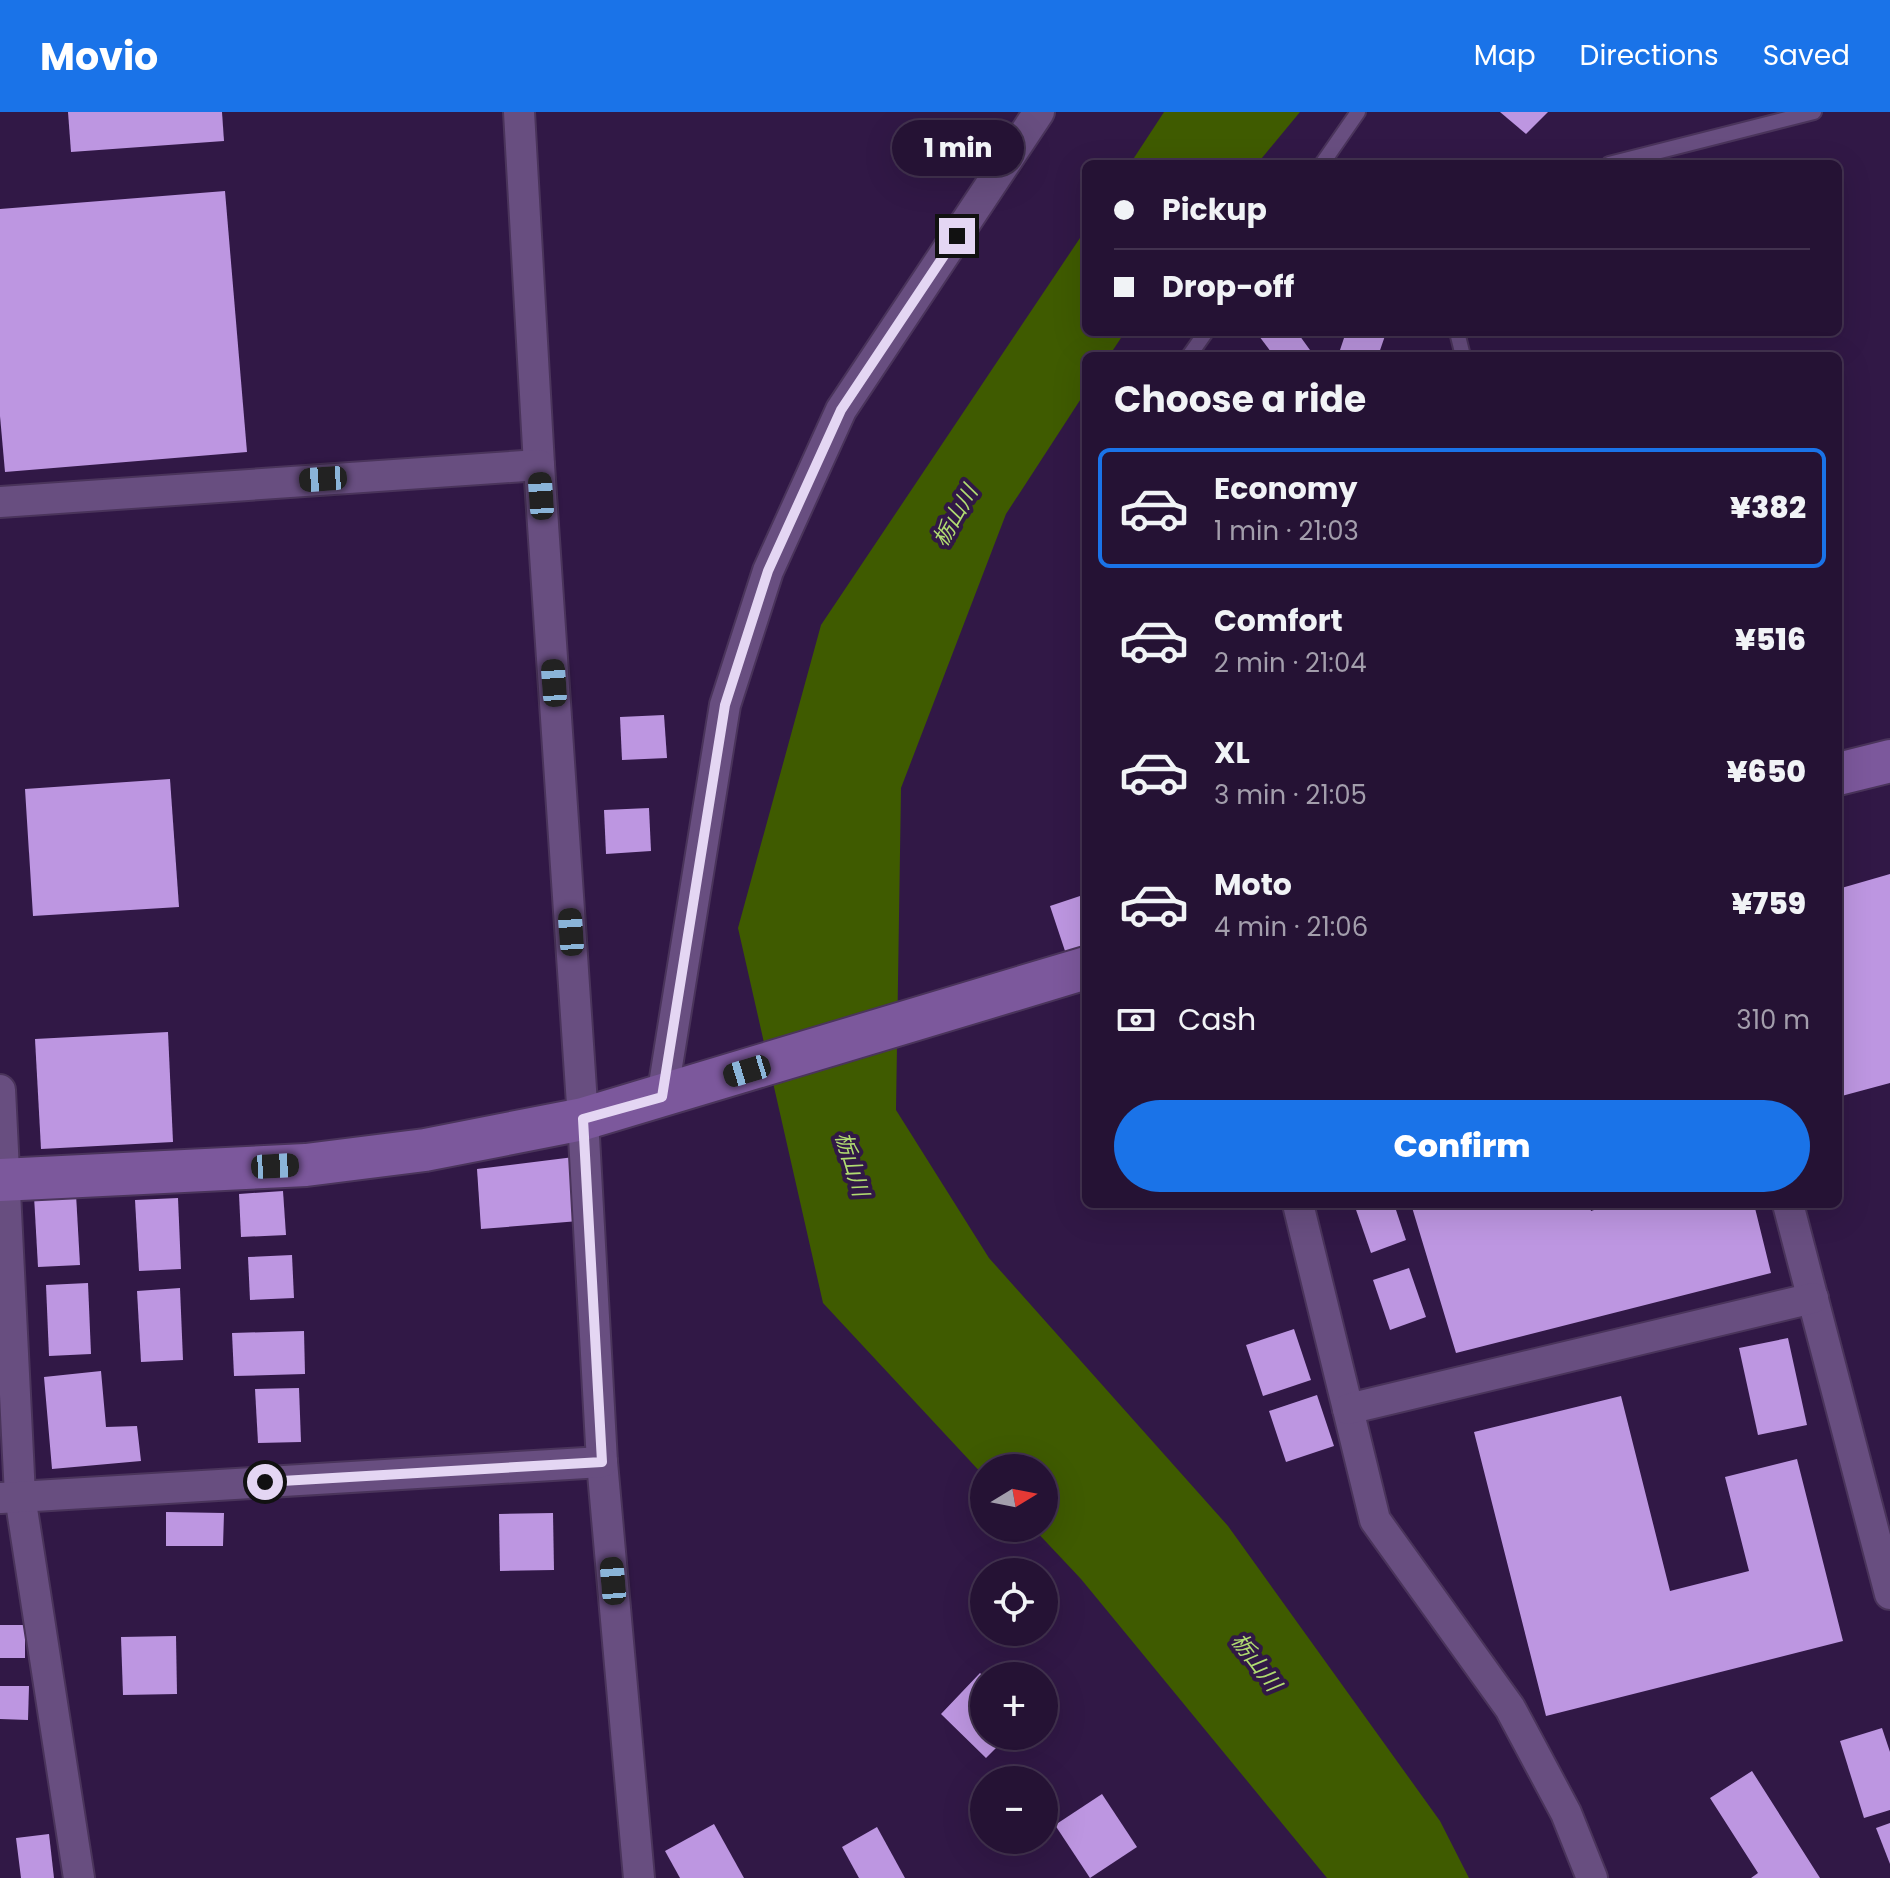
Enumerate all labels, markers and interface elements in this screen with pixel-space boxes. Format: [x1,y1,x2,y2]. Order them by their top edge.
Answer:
text: Movio [40,30,158,83]
text: Map [1474,36,1536,75]
text: Directions [1580,36,1719,75]
text: Saved [1763,36,1850,75]
callout: 1 min [891,120,1023,176]
text: 1 min [924,130,992,166]
text: Pickup [1162,188,1267,231]
route end [939,218,975,254]
text: Drop-off [1162,265,1294,308]
text: Choose a ride [1114,374,1366,425]
car [298,465,348,493]
text: Economy [1214,467,1358,510]
car [527,471,555,521]
icon: car [1118,472,1190,544]
water label: 栃山川 [925,478,986,552]
text: ¥382 [1730,486,1806,529]
text: 1 min · 21:03 [1214,513,1359,549]
text: Comfort [1214,599,1343,642]
icon: car [1118,604,1190,676]
text: ¥516 [1735,618,1806,661]
text: 2 min · 21:04 [1214,645,1367,681]
car [540,658,568,708]
text: XL [1214,731,1250,774]
icon: car [1118,736,1190,808]
text: ¥650 [1727,750,1806,793]
text: 3 min · 21:05 [1214,777,1367,813]
text: Moto [1214,863,1292,906]
icon: car [1118,868,1190,940]
text: ¥759 [1731,882,1806,925]
car [557,907,585,957]
text: 4 min · 21:06 [1214,909,1368,945]
icon: cash [1114,998,1158,1042]
text: Cash [1178,998,1256,1041]
text: 310 m [1736,1002,1810,1038]
car [721,1053,773,1089]
button: Confirm [1114,1100,1810,1192]
water label: 栃山川 [828,1128,877,1202]
car [250,1153,300,1179]
north arrow [970,1454,1058,1542]
map controls [970,1454,1058,1854]
route start [247,1464,283,1500]
car [599,1556,627,1606]
button: locate [970,1558,1058,1646]
water label: 栃山川 [1224,1626,1289,1699]
button: + [970,1662,1058,1750]
button: − [970,1766,1058,1854]

